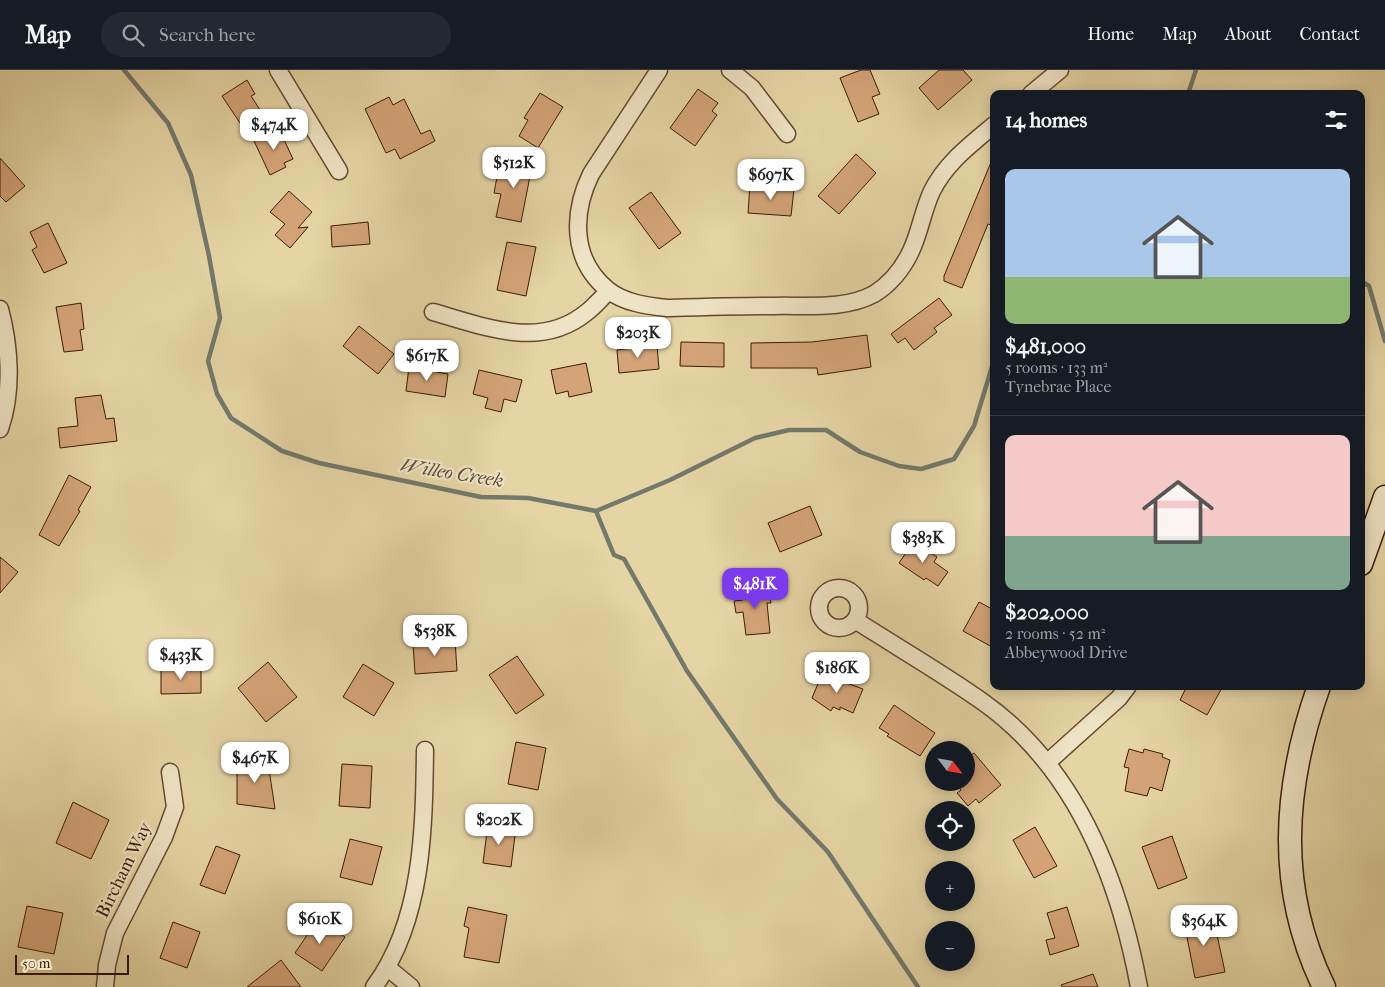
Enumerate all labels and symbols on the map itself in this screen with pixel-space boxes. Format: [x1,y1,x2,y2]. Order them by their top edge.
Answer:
pin: $474K [239,108,309,151]
pin: $512K [479,146,549,189]
pin: $697K [736,158,806,201]
pin: $203K [603,316,673,359]
pin: $617K [392,340,462,382]
water label: Willeo Creek [399,454,505,492]
pin: $383K [888,522,958,564]
pin: $481K [720,568,790,610]
pin: $538K [400,614,470,657]
pin: $433K [146,638,216,681]
pin: $186K [802,652,872,694]
north arrow [925,741,975,791]
pin: $467K [220,742,290,784]
pin: $202K [464,804,534,846]
street label: Bircham Way [92,817,157,921]
pin: $610K [285,902,355,945]
pin: $364K [1169,904,1239,947]
scale bar [15,952,129,975]

